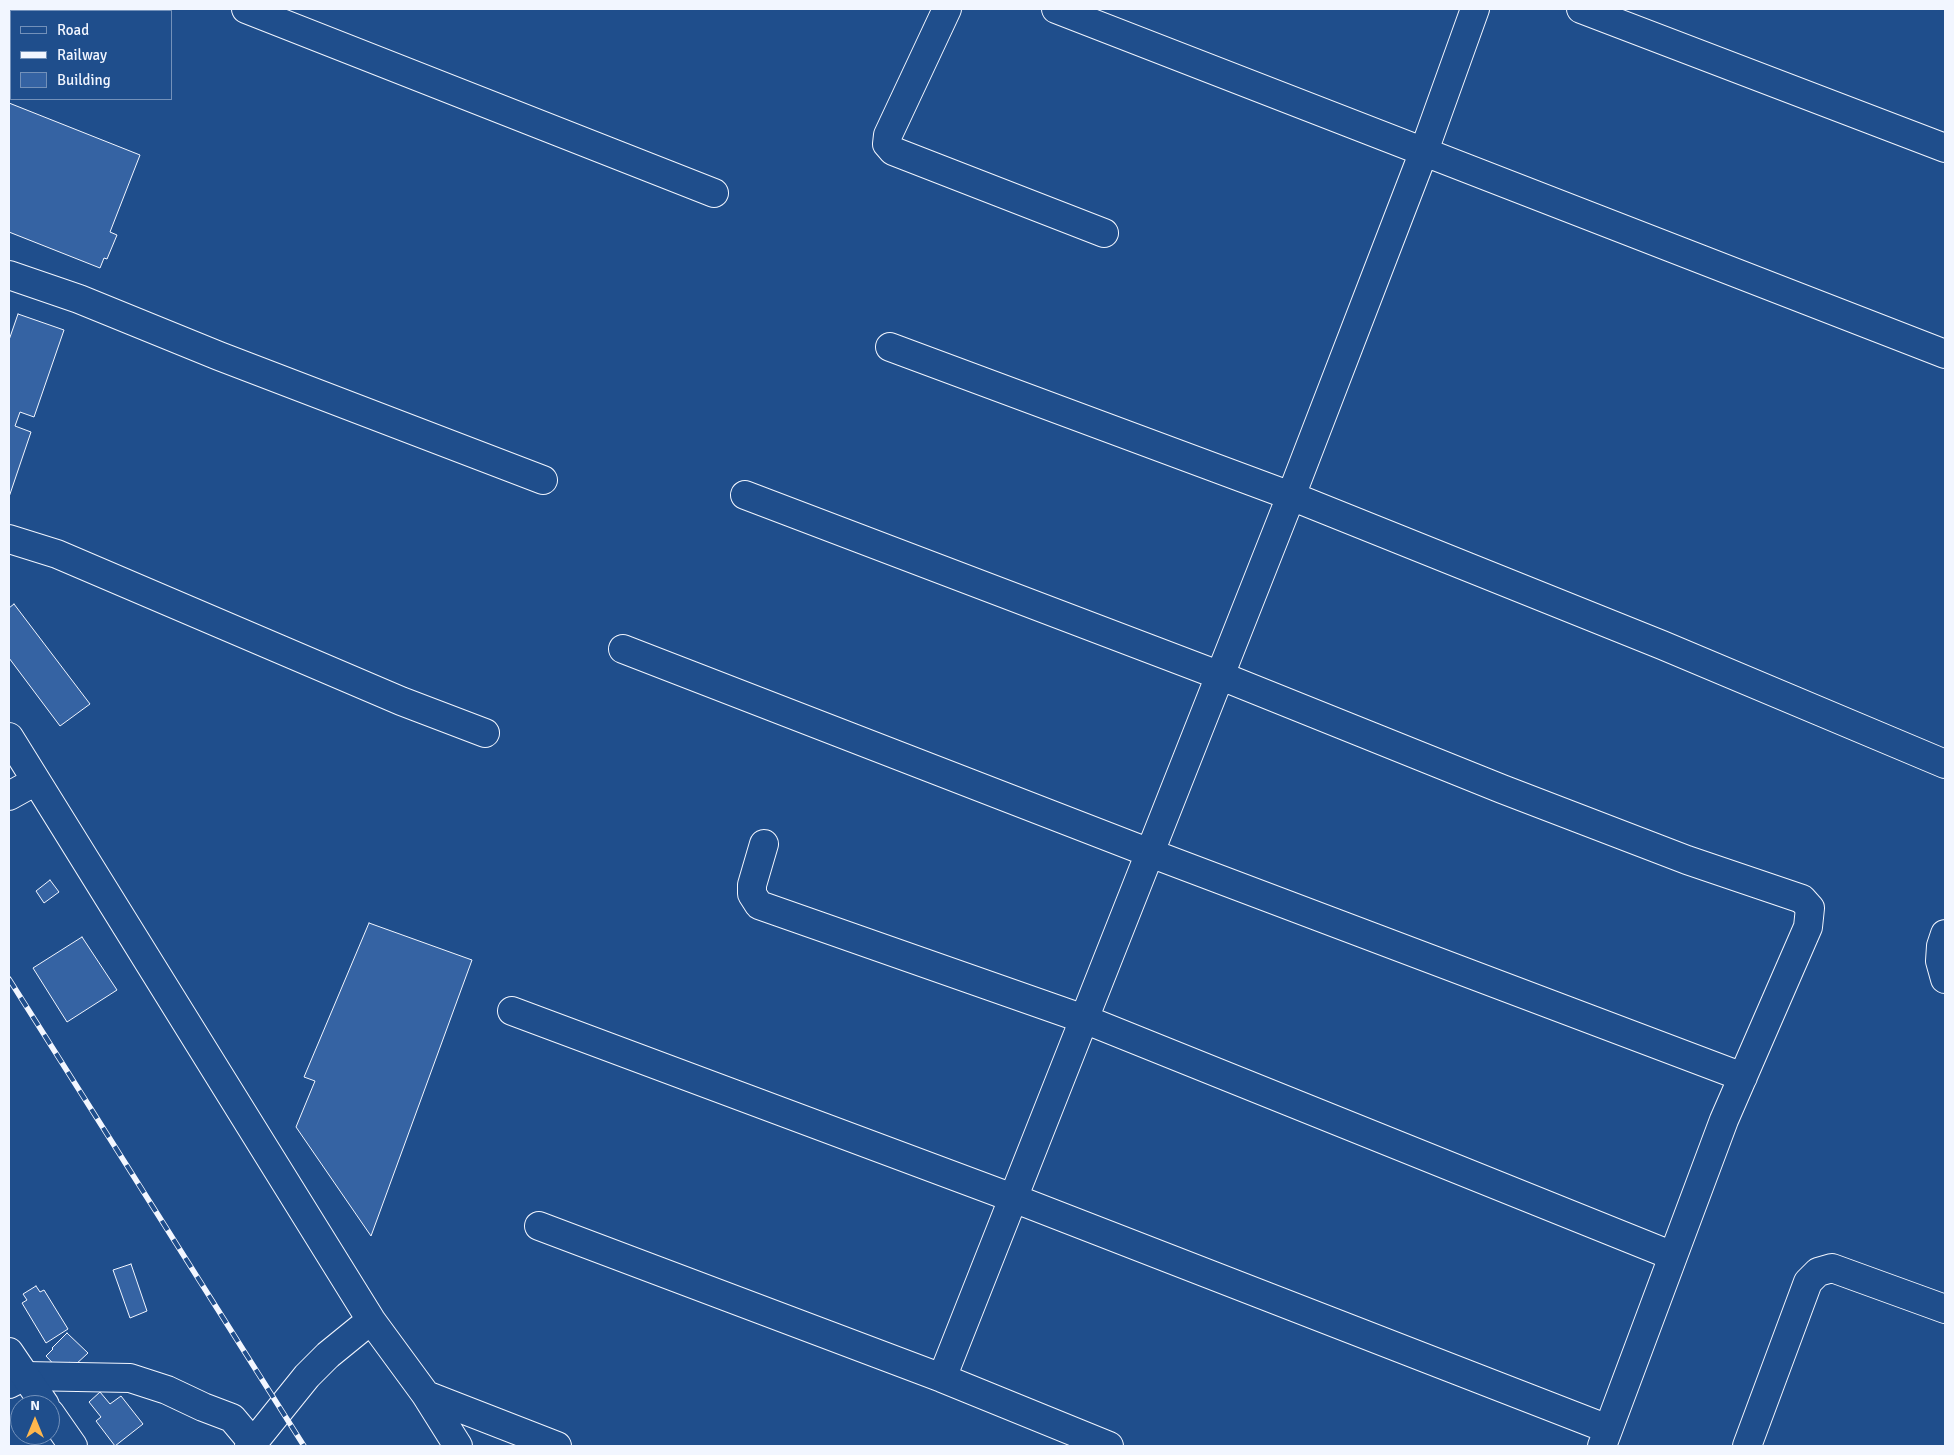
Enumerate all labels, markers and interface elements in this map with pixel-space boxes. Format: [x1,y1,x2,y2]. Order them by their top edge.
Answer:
legend [10,10,172,100]
text: Road [57,21,89,39]
text: Railway [57,46,107,64]
text: Building [57,71,111,89]
north arrow [10,1395,60,1445]
text: N [30,1397,40,1414]

